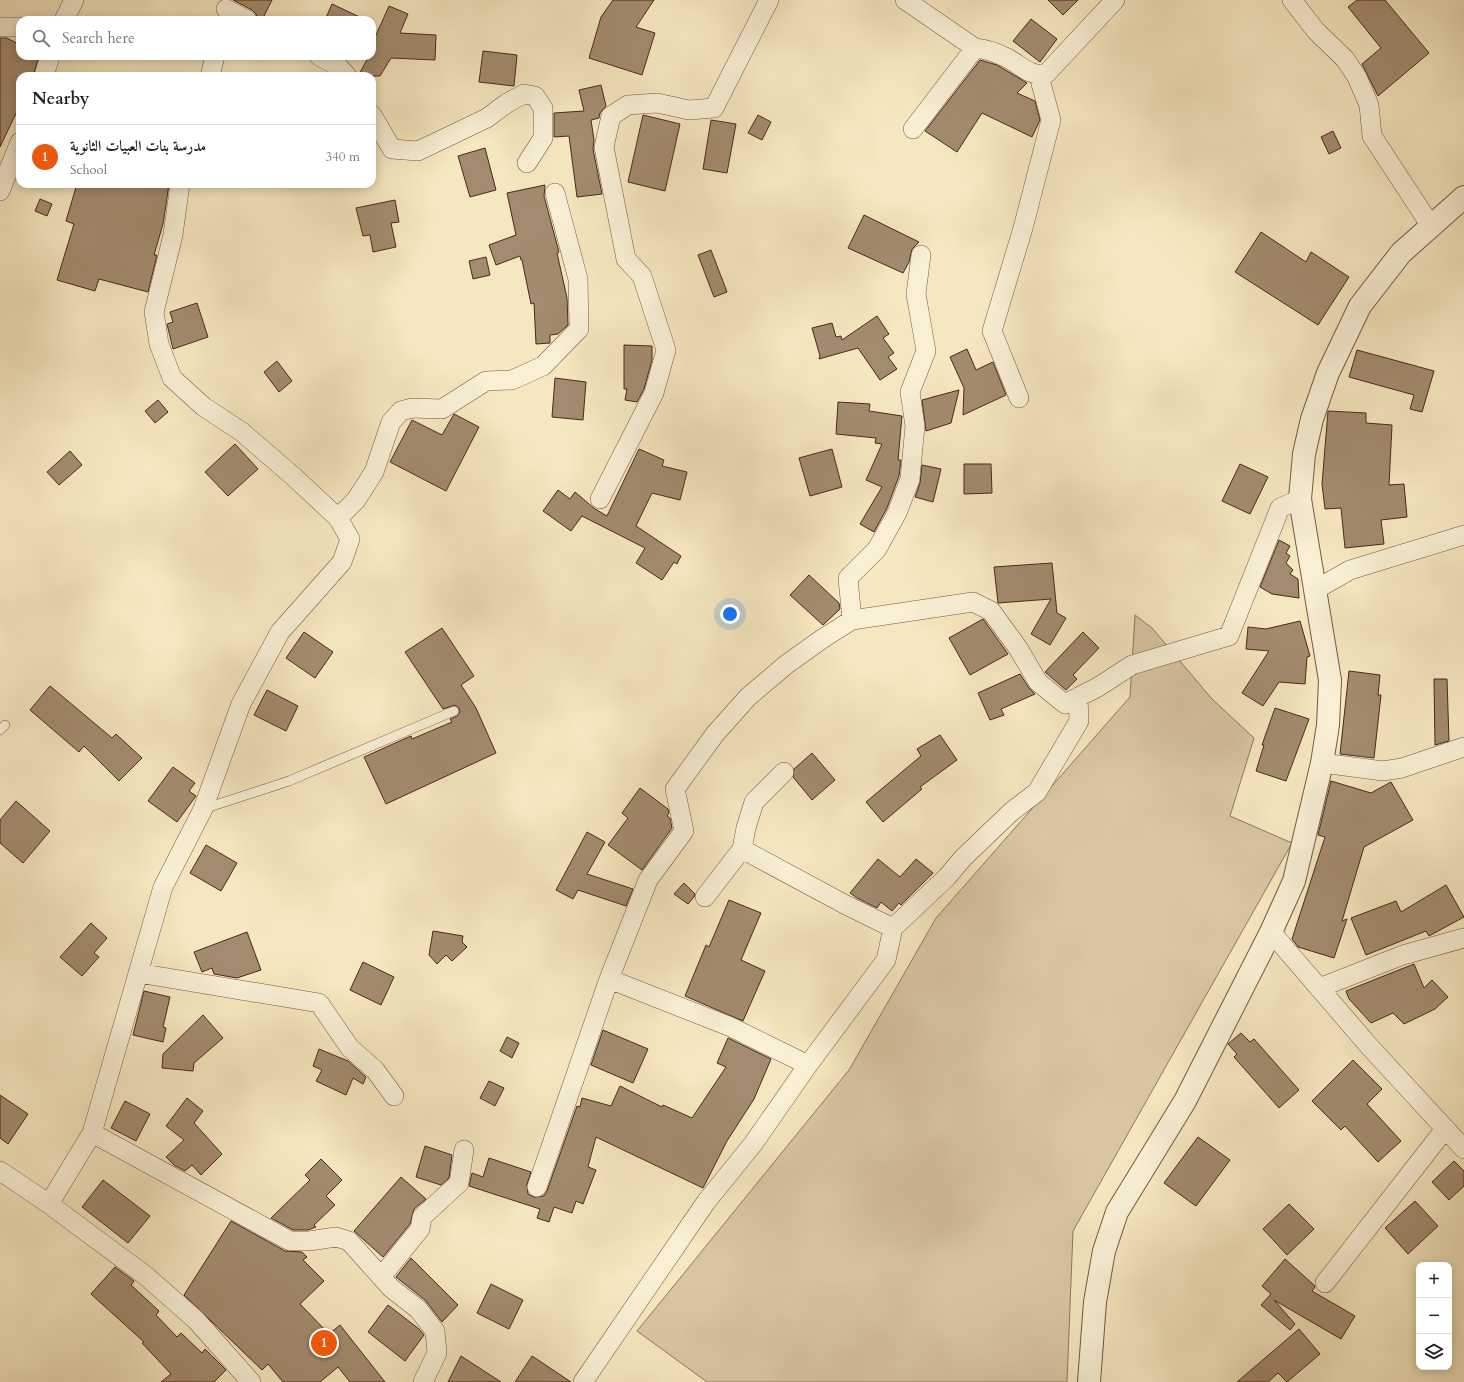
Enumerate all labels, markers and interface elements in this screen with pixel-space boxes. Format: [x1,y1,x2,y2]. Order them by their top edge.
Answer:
search box [16,16,376,60]
icon: search [30,27,52,49]
text: Search here [62,28,135,48]
text: Nearby [32,87,89,110]
text: مدرسة بنات العبيات الثانوية [70,136,206,156]
text: 1 [42,148,48,166]
text: 340 m [326,148,360,166]
text: School [70,161,107,179]
your location [720,604,740,624]
map controls [1416,1262,1452,1370]
button: + [1416,1262,1452,1298]
button: − [1416,1298,1452,1334]
pin: 1 [311,1328,337,1358]
button: layers [1416,1334,1452,1370]

